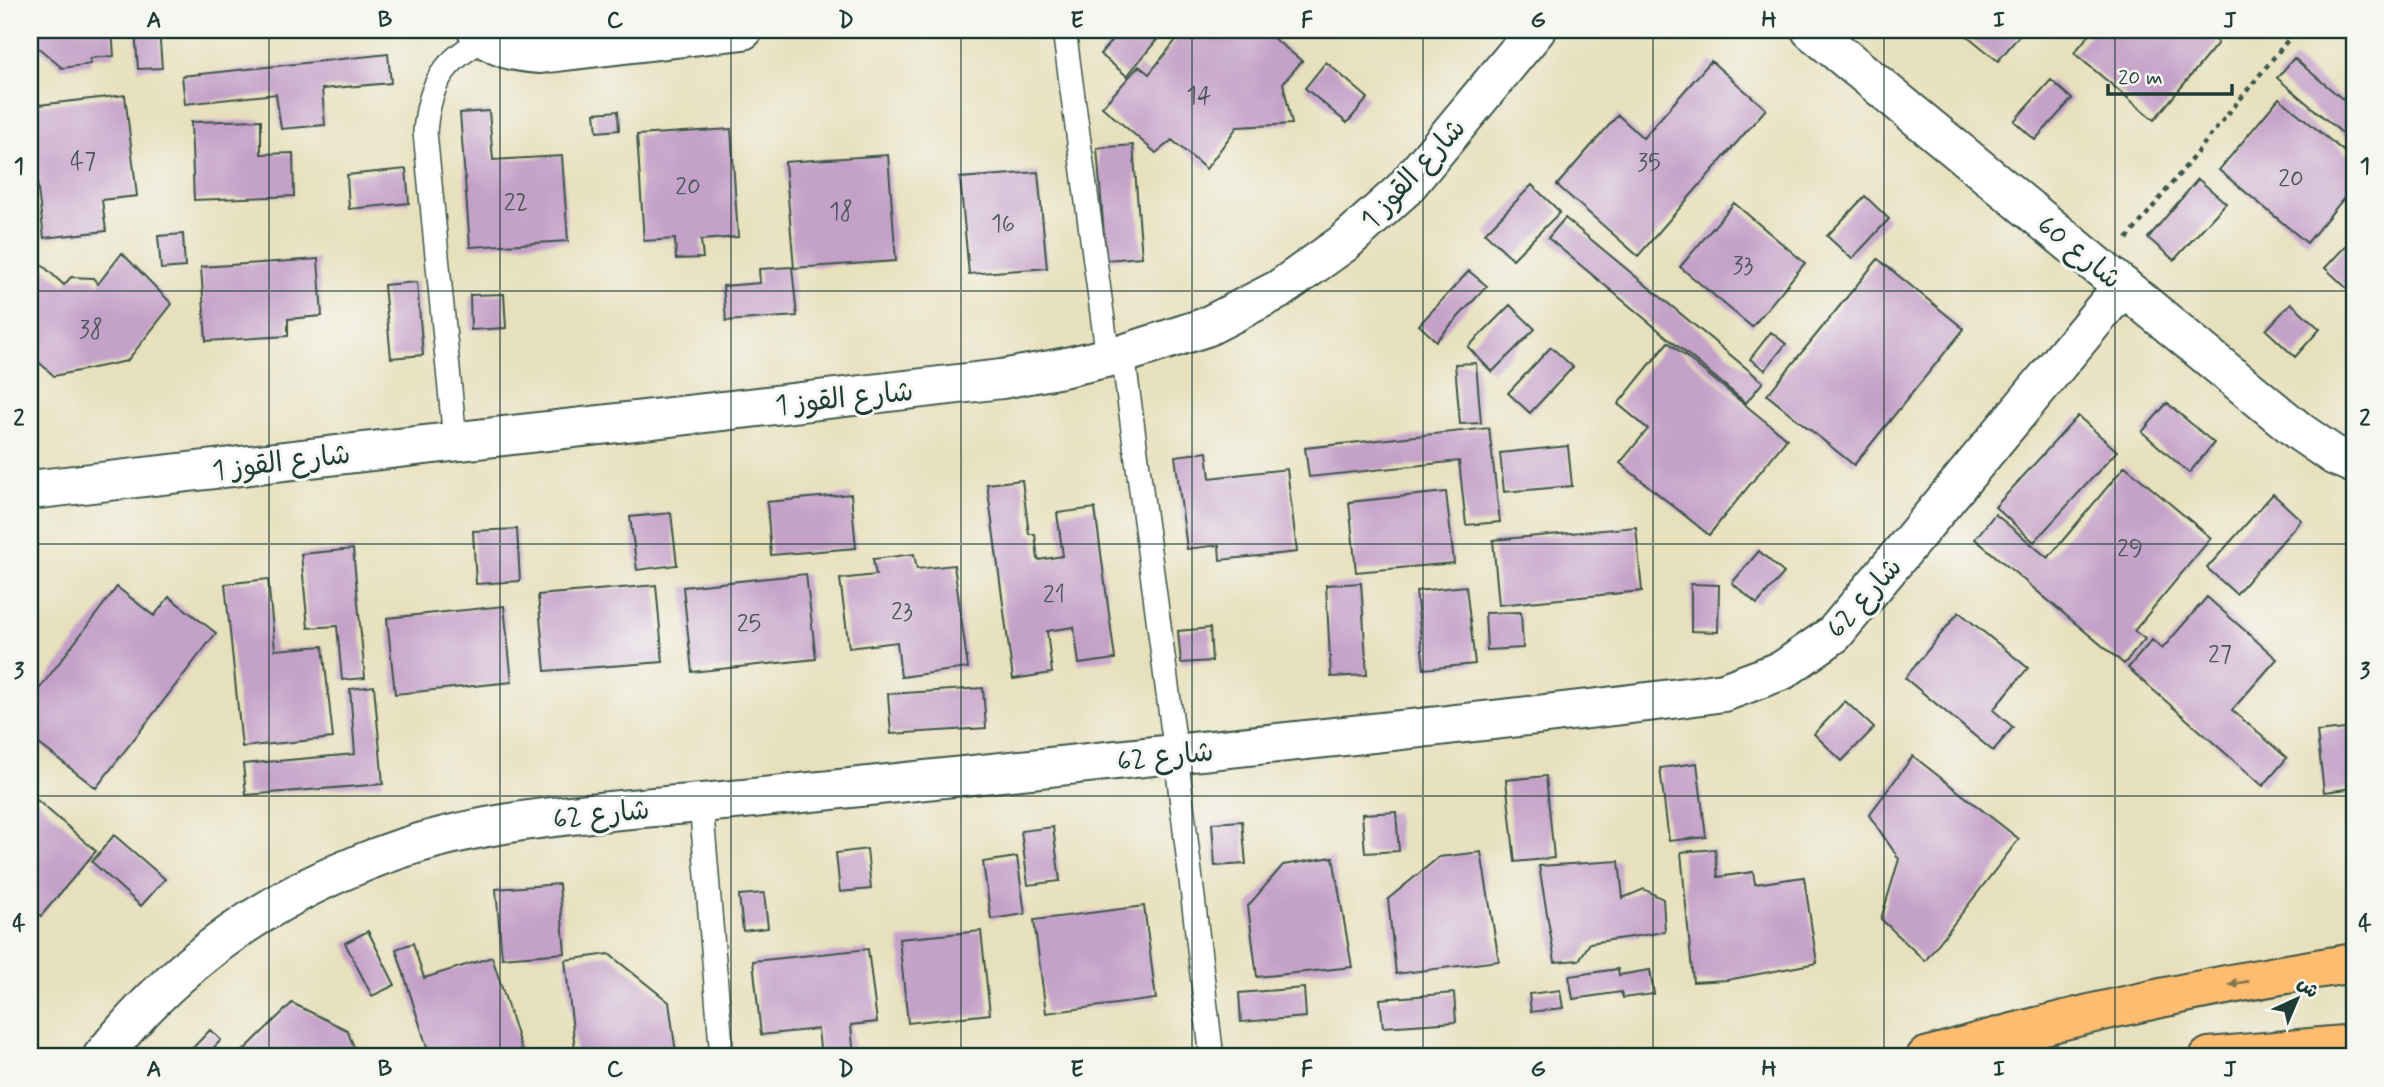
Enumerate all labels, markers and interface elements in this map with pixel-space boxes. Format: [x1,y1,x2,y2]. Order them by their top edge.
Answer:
text: A [146,6,162,36]
text: B [378,6,393,36]
text: C [607,6,624,36]
text: D [838,6,854,36]
text: E [1070,6,1084,36]
text: F [1301,6,1313,36]
text: G [1530,6,1546,36]
text: H [1761,6,1777,36]
text: I [1993,6,2005,36]
text: J [2223,6,2237,36]
scale bar [2108,52,2232,96]
text: 20 m [2118,64,2163,92]
house number: 14 [1186,81,1212,112]
street label: شارع القوز 1 [1353,111,1475,238]
house number: 47 [70,147,96,178]
house number: 35 [1637,148,1661,179]
text: 1 [14,152,24,182]
text: 1 [2360,152,2370,182]
house number: 20 [2278,164,2304,195]
house number: 20 [675,172,701,203]
house number: 22 [504,188,528,219]
house number: 18 [829,197,853,228]
street label: شارع 60 [2029,208,2128,298]
house number: 16 [991,209,1015,240]
house number: 33 [1733,251,1754,282]
house number: 38 [79,315,103,346]
street label: شارع القوز 1 [773,374,915,425]
text: 2 [13,404,25,434]
text: 2 [2359,404,2371,434]
street label: شارع القوز 1 [210,437,353,490]
house number: 29 [2117,534,2143,565]
street label: شارع 62 [1819,550,1911,647]
house number: 21 [1043,580,1065,611]
house number: 23 [891,597,913,628]
house number: 25 [737,609,761,640]
house number: 27 [2208,640,2232,671]
text: 3 [14,657,25,687]
text: 3 [2360,657,2371,687]
street label: شارع 62 [1115,734,1216,781]
street label: شارع 62 [551,792,652,839]
text: 4 [12,909,26,939]
text: 4 [2358,909,2372,939]
north arrow [2262,964,2332,1034]
text: ش [2292,972,2324,1004]
one-way arrow [2228,978,2250,989]
text: A [146,1055,162,1085]
text: B [378,1055,393,1085]
text: C [607,1055,624,1085]
text: D [838,1055,854,1085]
text: E [1070,1055,1084,1085]
text: F [1301,1055,1313,1085]
text: G [1530,1055,1546,1085]
text: H [1761,1055,1777,1085]
text: I [1993,1055,2005,1085]
text: J [2223,1055,2237,1085]

